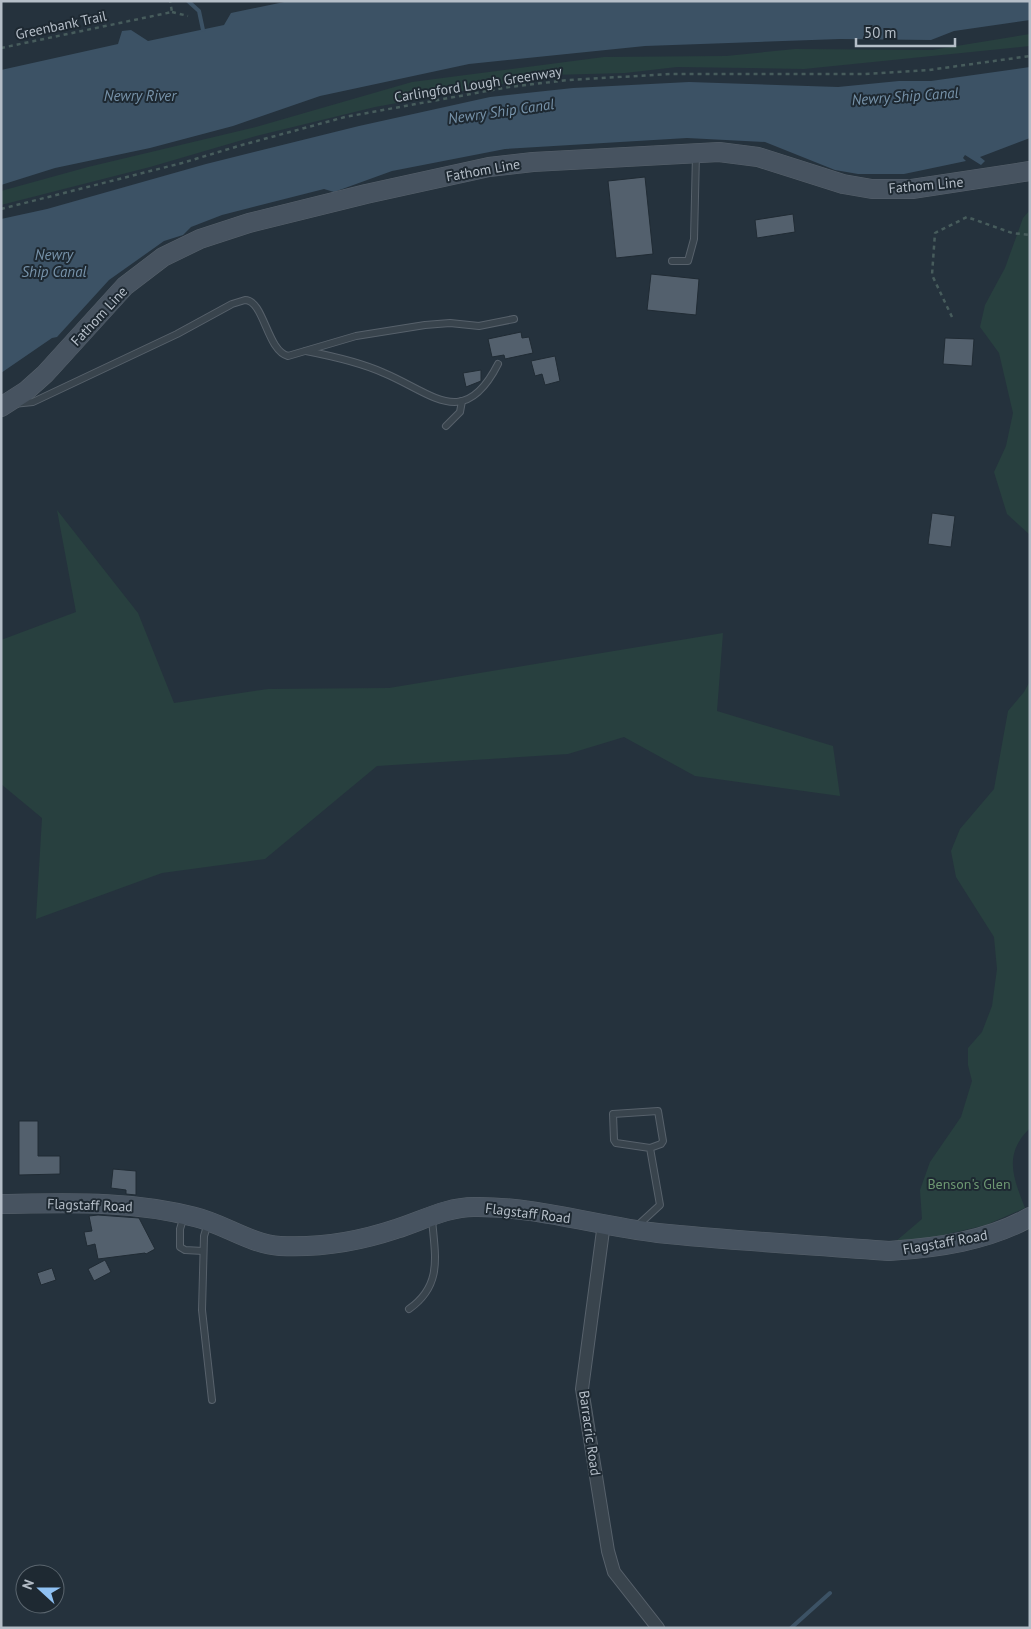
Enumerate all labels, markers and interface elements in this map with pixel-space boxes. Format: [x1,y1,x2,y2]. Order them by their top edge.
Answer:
street label: Greenbank Trail [14,7,108,43]
scale bar [856,15,955,47]
text: 50 m [864,23,897,42]
street label: Carlingford Lough Greenway [393,62,564,106]
water label: Newry Ship Canal [851,83,959,109]
water label: Newry River [104,86,177,105]
water label: Newry Ship Canal [447,94,555,128]
street label: Fathom Line [445,155,521,185]
street label: Fathom Line [888,173,964,197]
water label: Newry Ship Canal [21,245,87,281]
street label: Fathom Line [67,282,131,350]
park label: Benson's Glen [927,1175,1011,1193]
street label: Flagstaff Road [47,1195,133,1215]
street label: Flagstaff Road [484,1199,572,1227]
street label: Flagstaff Road [901,1226,989,1258]
street label: Barracric Road [575,1389,605,1477]
north arrow [15,1564,65,1614]
text: N [18,1577,38,1592]

